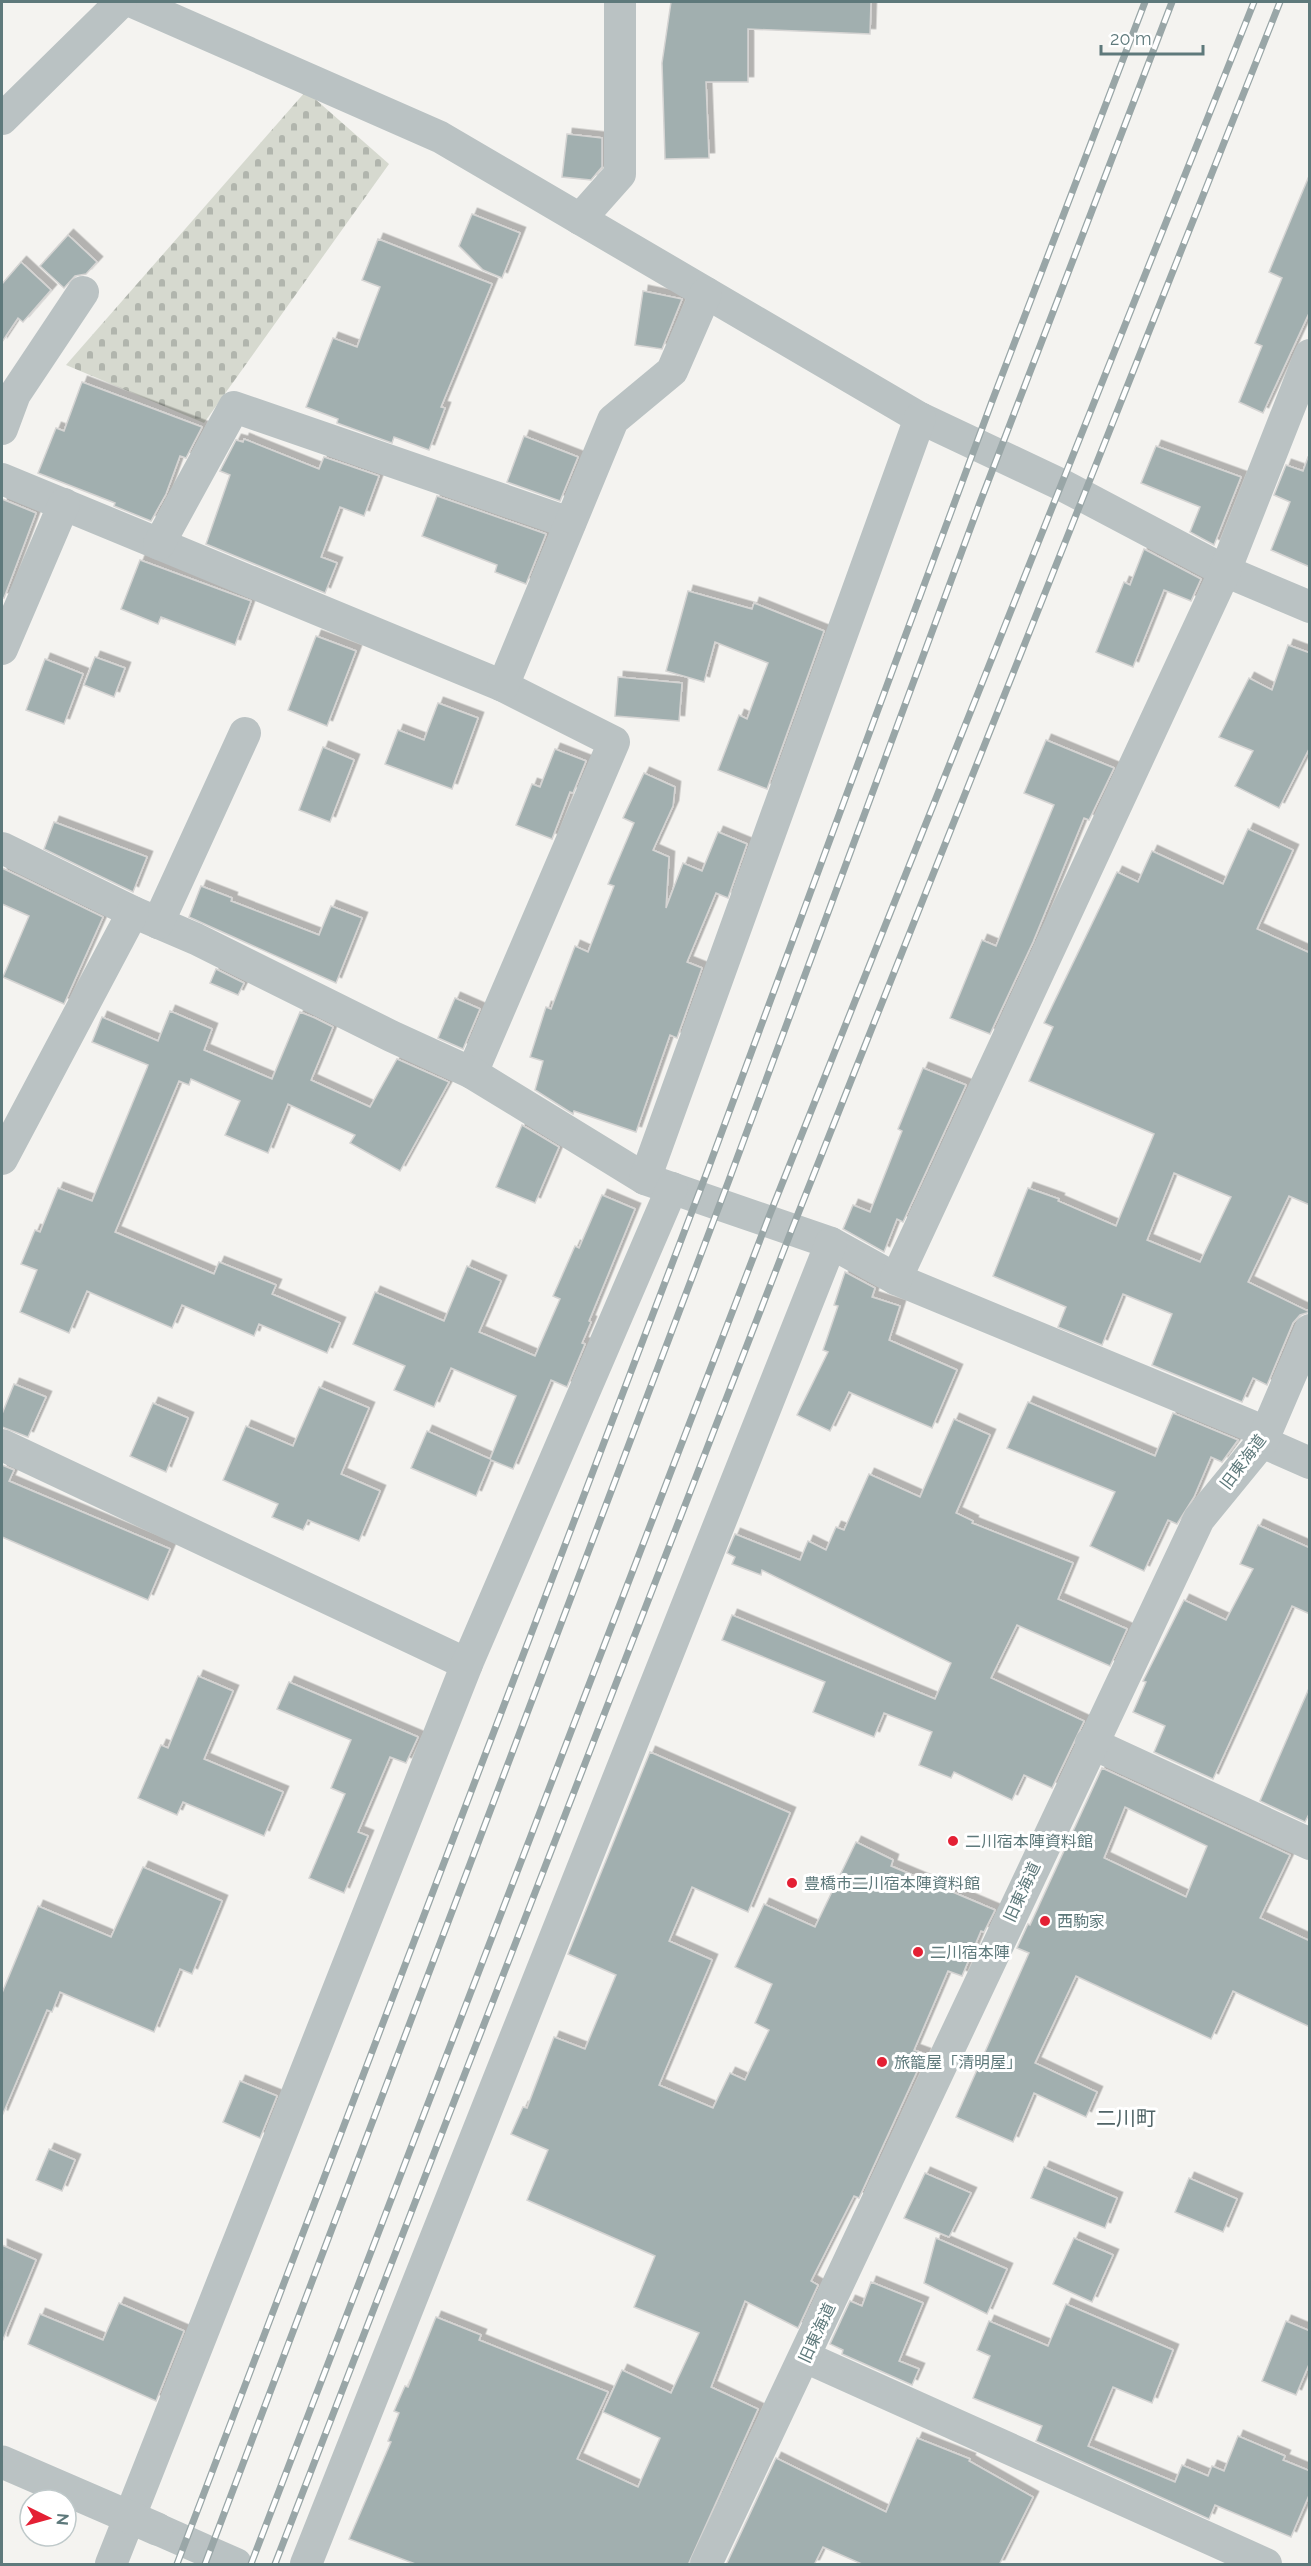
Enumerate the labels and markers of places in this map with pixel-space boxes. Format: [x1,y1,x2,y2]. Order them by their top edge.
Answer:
place label: 二川宿本陣資料館 [965,1832,1093,1851]
marker: 二川宿本陣資料館 [946,1834,960,1848]
place label: 豊橋市二川宿本陣資料館 [804,1874,980,1893]
marker: 豊橋市二川宿本陣資料館 [785,1876,799,1890]
place label: 西駒家 [1057,1912,1105,1931]
marker: 西駒家 [1038,1914,1052,1928]
place label: 二川宿本陣 [930,1943,1010,1962]
marker: 二川宿本陣 [911,1945,925,1959]
place label: 旅籠屋「清明屋」 [894,2053,1022,2072]
marker: 旅籠屋「清明屋」 [875,2055,889,2069]

